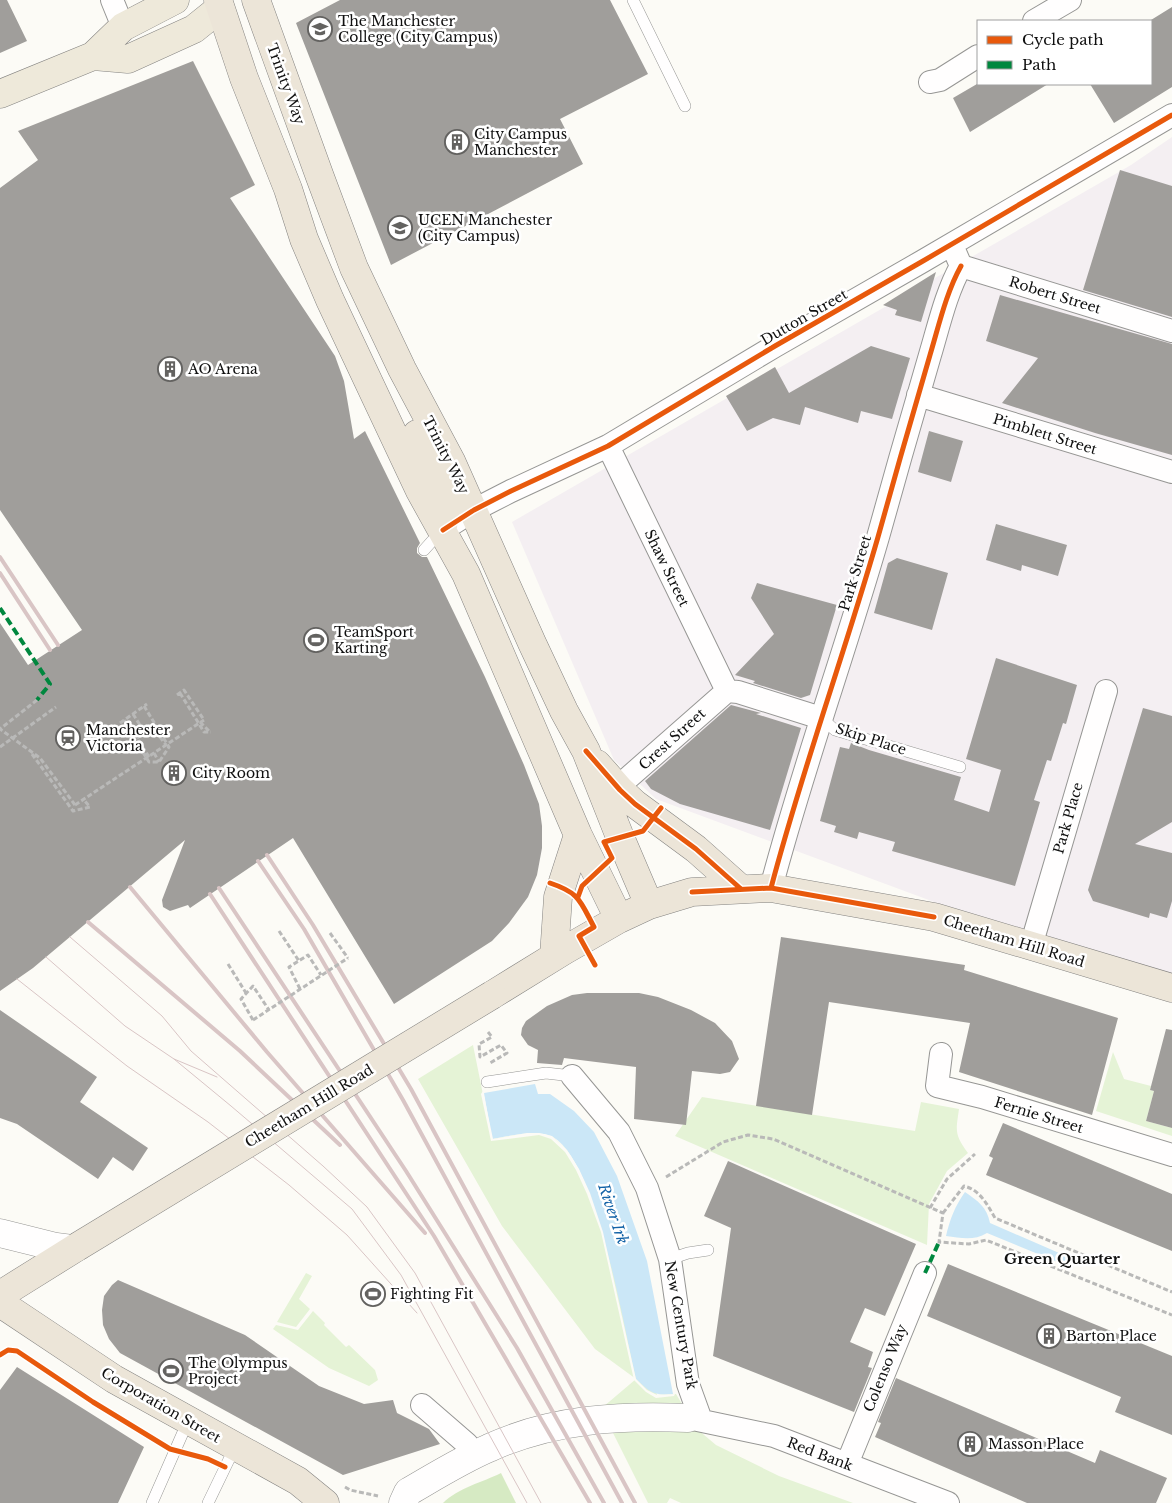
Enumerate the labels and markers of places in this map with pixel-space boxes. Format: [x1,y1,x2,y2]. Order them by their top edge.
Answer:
place label: The Manchester College (City Campus) [338,12,498,46]
school or university icon: The Manchester College (City Campus) [307,16,333,42]
place label: City Campus Manchester [474,125,567,159]
building icon: City Campus Manchester [444,129,470,155]
place label: UCEN Manchester (City Campus) [418,211,552,245]
school or university icon: UCEN Manchester (City Campus) [387,215,413,241]
building icon: AO Arena [157,356,183,382]
place label: AO Arena [187,360,258,378]
place label: TeamSport Karting [334,623,415,657]
sports icon: TeamSport Karting [303,627,329,653]
place label: Manchester Victoria [85,721,170,755]
station icon: Manchester Victoria [55,725,81,751]
building icon: City Room [161,760,187,786]
place label: City Room [192,764,270,782]
sports icon: Fighting Fit [360,1281,386,1307]
place label: Fighting Fit [390,1285,474,1303]
building icon: Barton Place [1036,1323,1062,1349]
place label: Barton Place [1066,1327,1157,1345]
place label: The Olympus Project [188,1354,288,1388]
sports icon: The Olympus Project [158,1358,184,1384]
building icon: Masson Place [957,1431,983,1457]
place label: Masson Place [988,1435,1084,1453]

